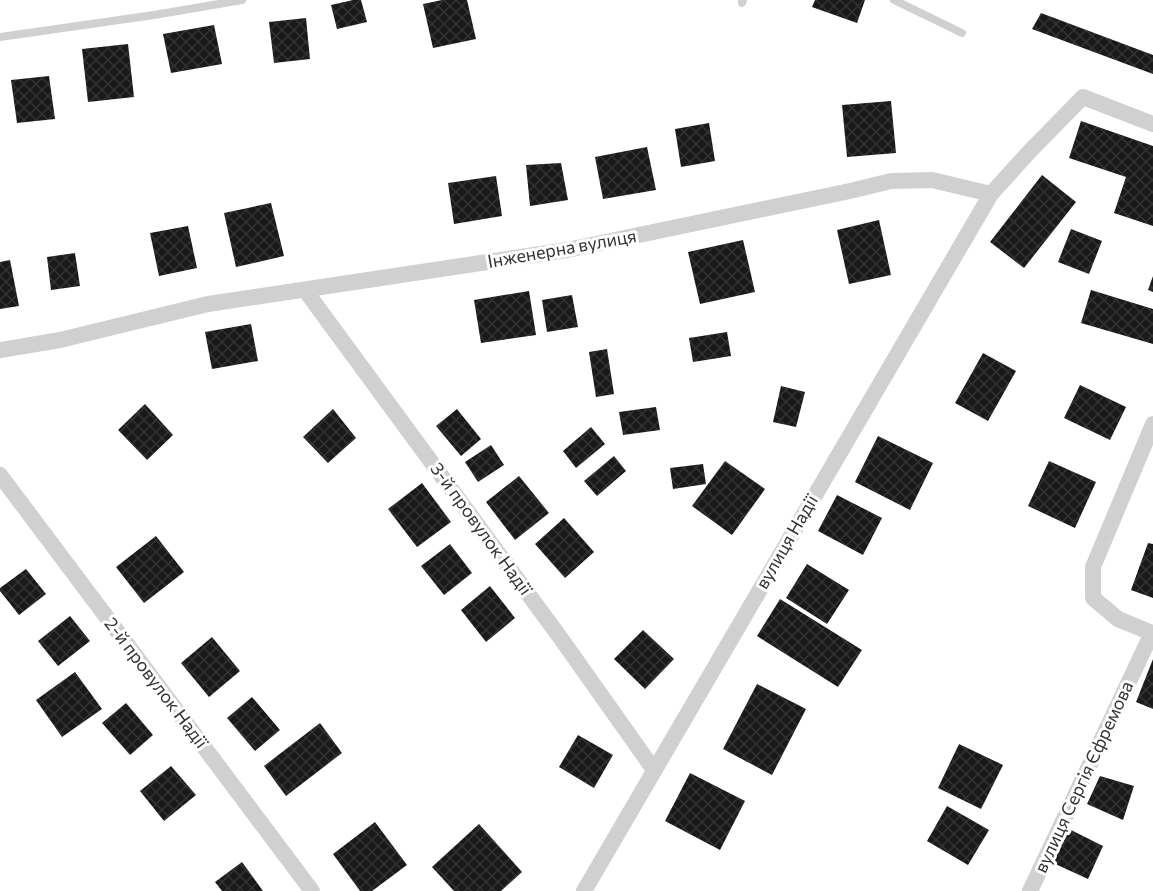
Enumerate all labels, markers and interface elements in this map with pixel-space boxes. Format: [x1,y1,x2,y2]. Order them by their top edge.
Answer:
street label: Інженерна вулиця [486,224,638,272]
street label: 3-й провулок Надії [426,458,537,599]
street label: вулиця Надії [750,490,822,593]
street label: 2-й провулок Надії [100,613,213,752]
street label: вулиця Сергія Єфремова [1029,677,1137,876]

